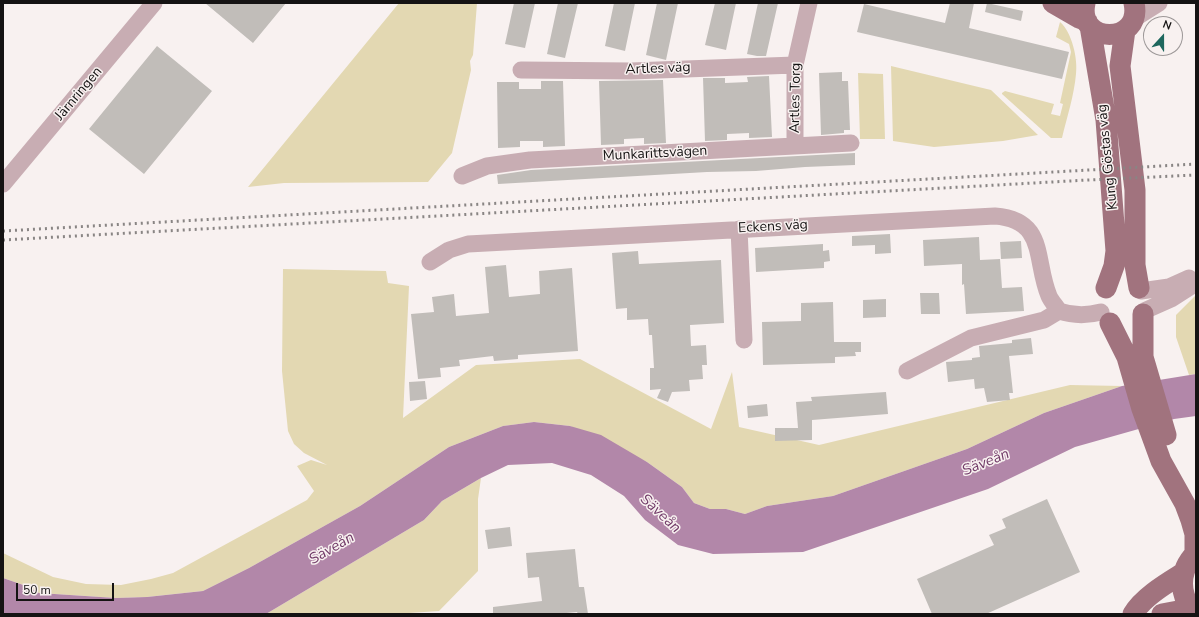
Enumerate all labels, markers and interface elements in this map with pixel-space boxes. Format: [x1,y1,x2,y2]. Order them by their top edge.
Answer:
north arrow [1143,16,1183,56]
text: N [1161,17,1174,34]
street label: Artles väg [625,59,691,79]
street label: Artles Torg [787,63,805,133]
street label: Järnringen [52,64,106,124]
street label: Kung Göstas väg [1094,103,1122,211]
street label: Munkarittsvägen [602,143,708,165]
street label: Eckens väg [738,217,808,237]
water label: Säveån [960,445,1012,481]
water label: Säveån [636,491,684,537]
water label: Säveån [306,529,358,569]
scale bar [18,575,116,601]
text: 50 m [23,582,51,598]

